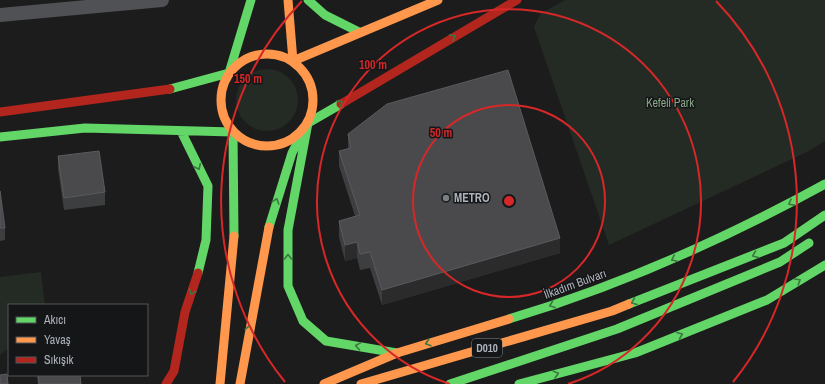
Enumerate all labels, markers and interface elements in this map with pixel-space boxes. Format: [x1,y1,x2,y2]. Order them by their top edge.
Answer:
one-way arrow [449,34,456,41]
text: 100 m [359,57,387,73]
text: 150 m [234,71,262,87]
park label: Kefeli Park [646,95,694,111]
one-way arrow [336,100,344,107]
text: 50 m [430,125,452,141]
one-way arrow [193,162,201,170]
place label: METRO [454,190,490,206]
marker: METRO [441,193,451,203]
centre of rings [502,194,516,208]
one-way arrow [272,198,280,205]
one-way arrow [788,198,795,206]
one-way arrow [751,250,758,258]
one-way arrow [284,254,292,260]
one-way arrow [670,254,678,262]
street label: İlkadım Bulvarı [542,265,608,303]
one-way arrow [794,278,801,286]
one-way arrow [188,289,197,296]
one-way arrow [630,298,637,306]
one-way arrow [549,300,556,308]
legend [8,304,148,376]
text: Akıcı [43,312,66,328]
one-way arrow [244,325,253,331]
one-way arrow [677,331,684,339]
text: Yavaş [44,332,71,348]
one-way arrow [425,338,432,347]
road number: D010 [472,339,502,357]
one-way arrow [355,342,362,351]
text: Sıkışık [44,352,74,368]
one-way arrow [553,370,560,379]

